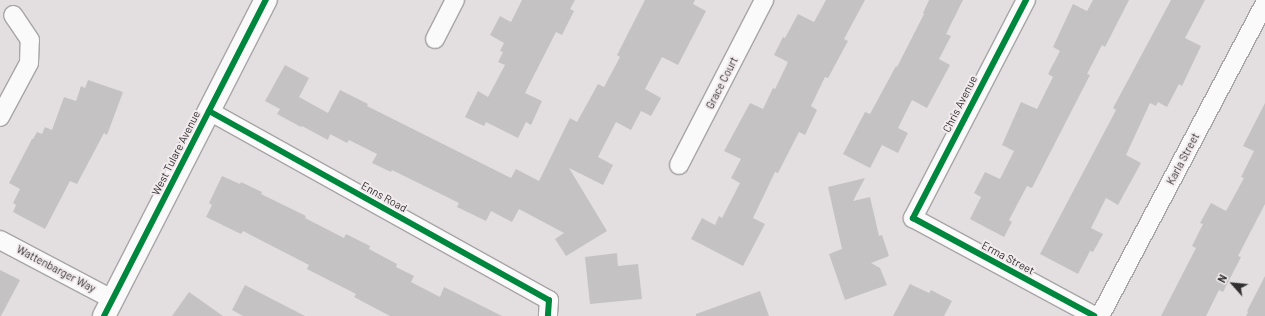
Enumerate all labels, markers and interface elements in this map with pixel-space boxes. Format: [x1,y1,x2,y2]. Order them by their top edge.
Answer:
street label: Grace Court [703,55,741,111]
street label: Chris Avenue [940,73,980,135]
street label: West Tulare Avenue [149,108,203,198]
street label: Karla Street [1164,131,1202,187]
street label: Enns Road [359,179,409,215]
street label: Erma Street [979,239,1037,277]
street label: Wattenbarger Way [14,243,98,295]
north arrow [1213,264,1253,304]
text: N [1214,272,1229,285]

